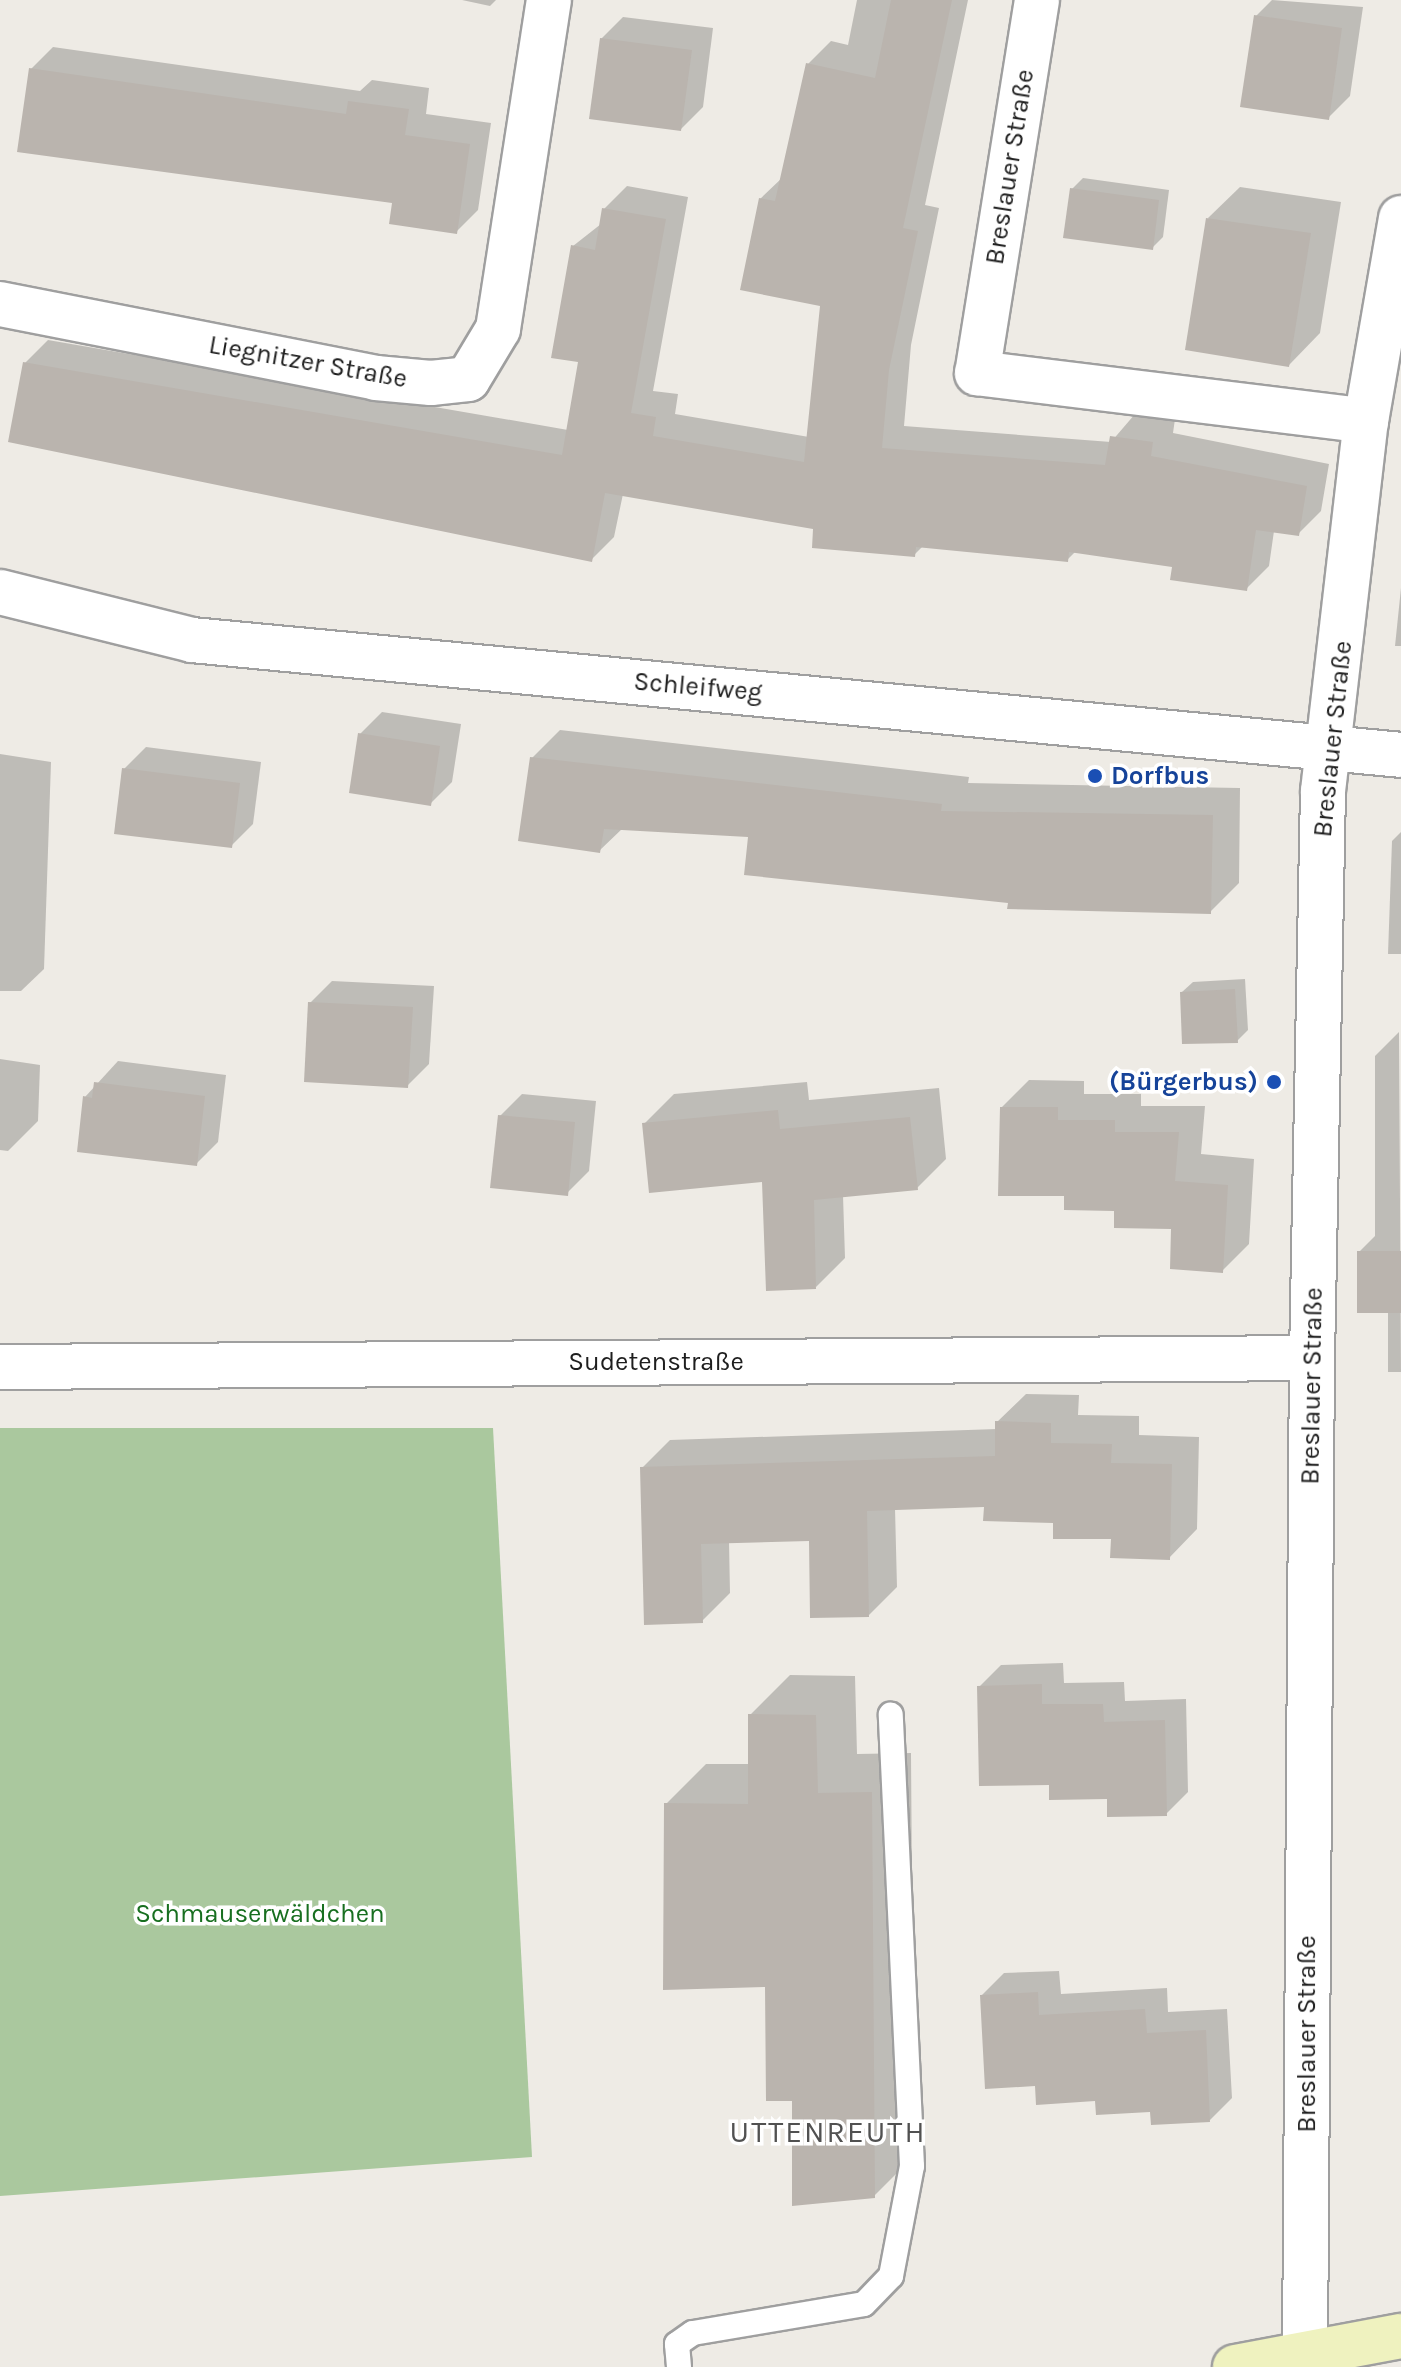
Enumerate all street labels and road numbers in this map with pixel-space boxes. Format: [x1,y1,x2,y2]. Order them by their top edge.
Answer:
street label: Breslauer Straße [979,67,1041,267]
street label: Liegnitzer Straße [206,329,410,395]
street label: Breslauer Straße [1307,639,1359,839]
street label: Schleifweg [632,666,764,708]
street label: Breslauer Straße [1295,1287,1329,1485]
street label: Sudetenstraße [568,1346,744,1378]
street label: Breslauer Straße [1291,1935,1323,2133]

